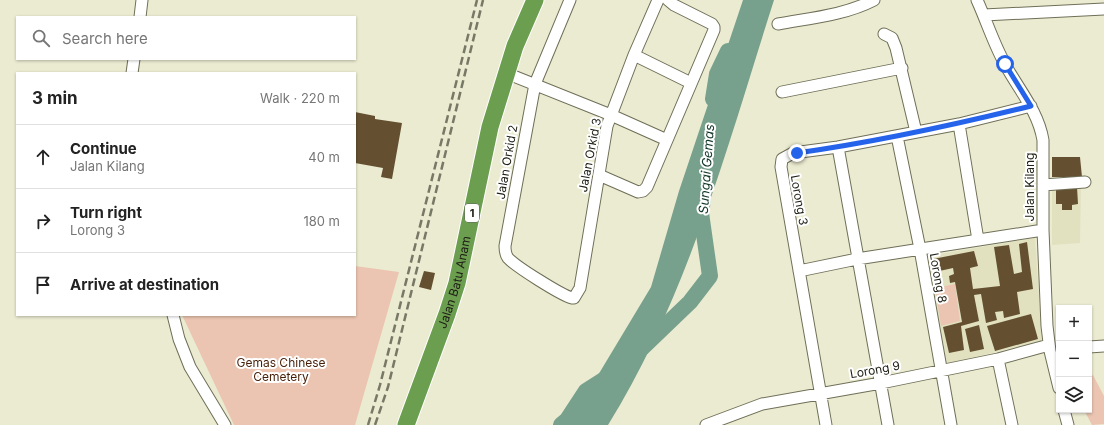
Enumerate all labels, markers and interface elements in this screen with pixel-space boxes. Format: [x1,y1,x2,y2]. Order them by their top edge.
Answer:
search box [16,16,356,60]
icon: search [30,27,52,49]
text: Search here [62,29,148,48]
route start [996,55,1014,73]
text: 3 min [32,88,78,108]
text: Walk · 220 m [260,90,340,106]
street label: Jalan Orkid 3 [575,117,604,193]
water label: Sungai Gemas [695,123,717,214]
street label: Jalan Orkid 2 [493,124,520,200]
text: Continue [70,139,137,158]
route end [788,144,806,162]
icon: ahead [32,146,54,168]
text: 40 m [308,149,340,165]
street label: Jalan Kilang [1022,153,1037,221]
text: Jalan Kilang [70,158,145,174]
street label: Lorong 3 [788,174,811,226]
text: Turn right [70,203,142,222]
road number: 1 [465,204,479,222]
icon: right [32,210,54,232]
text: 180 m [303,213,340,229]
text: Lorong 3 [70,222,125,238]
street label: Jalan Batu Anam [434,235,474,331]
street label: Lorong 8 [927,252,950,304]
icon: arrive [32,274,54,296]
text: Arrive at destination [70,275,219,294]
map controls [1056,305,1092,413]
button: + [1056,305,1092,341]
button: − [1056,341,1092,377]
park label: Gemas Chinese Cemetery [236,355,326,384]
street label: Lorong 9 [849,358,901,381]
button: layers [1056,377,1092,413]

